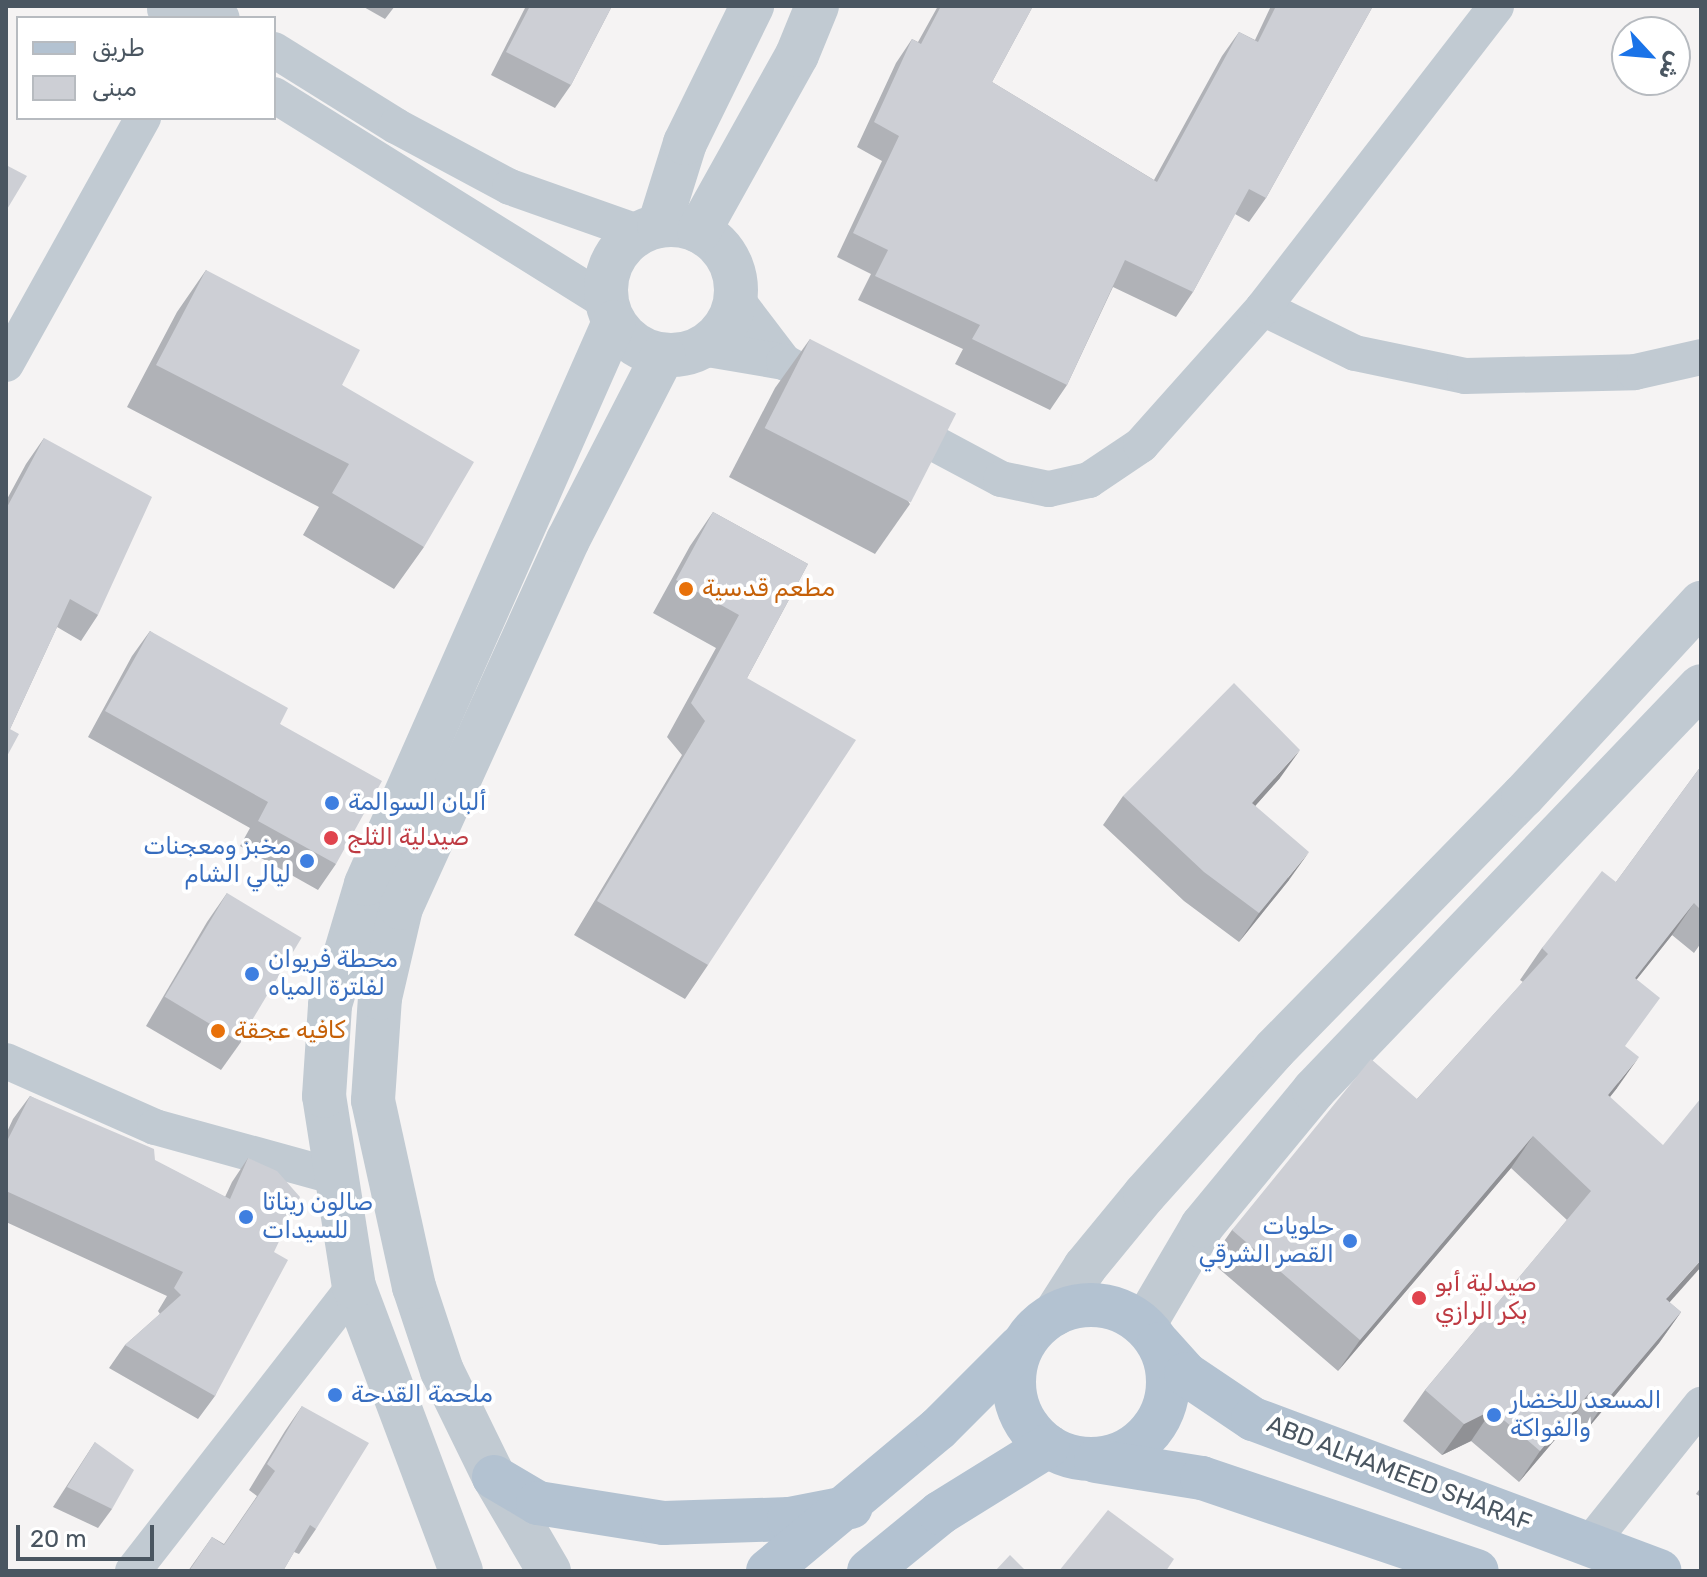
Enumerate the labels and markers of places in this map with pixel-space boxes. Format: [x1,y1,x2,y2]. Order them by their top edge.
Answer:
place label: مطعم قدسية [702,575,835,603]
marker: مطعم قدسية [677,580,695,598]
place label: ألبان السوالمة [348,789,486,817]
marker: ألبان السوالمة [323,794,341,812]
place label: صيدلية الثلج [347,824,469,852]
marker: صيدلية الثلج [322,829,340,847]
place label: مخبز ومعجنات ليالي الشام [143,833,291,889]
marker: مخبز ومعجنات ليالي الشام [298,852,316,870]
place label: محطة فريوان لفلترة المياه [268,946,398,1002]
marker: محطة فريوان لفلترة المياه [243,965,261,983]
place label: كافيه عجقة [234,1017,346,1045]
marker: كافيه عجقة [209,1022,227,1040]
place label: صالون ريناتا للسيدات [262,1189,373,1245]
marker: صالون ريناتا للسيدات [237,1208,255,1226]
place label: حلويات القصر الشرقي [1199,1213,1334,1269]
marker: حلويات القصر الشرقي [1341,1232,1359,1250]
place label: صيدلية أبو بكر الرازي [1435,1270,1537,1326]
marker: صيدلية أبو بكر الرازي [1410,1289,1428,1307]
place label: ملحمة القدحة [351,1381,493,1409]
marker: ملحمة القدحة [326,1386,344,1404]
place label: المسعد للخضار والفواكة [1510,1387,1661,1443]
marker: المسعد للخضار والفواكة [1485,1406,1503,1424]

